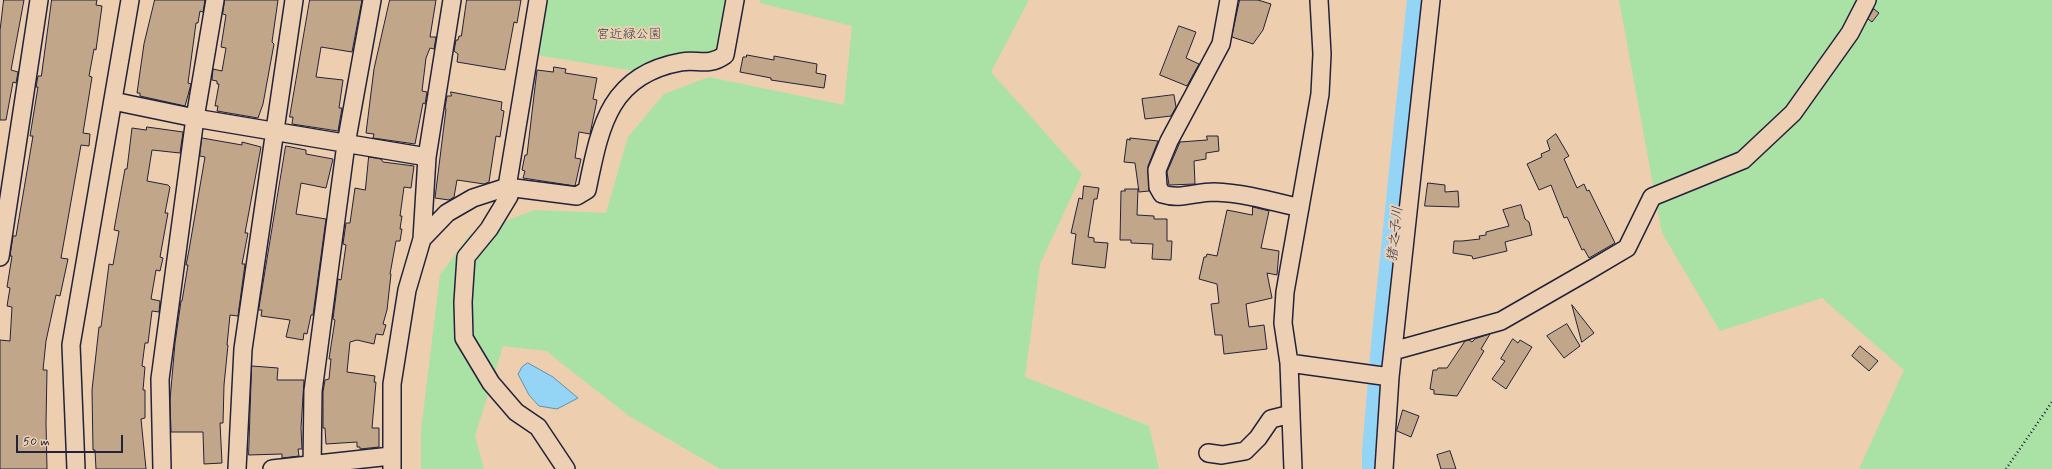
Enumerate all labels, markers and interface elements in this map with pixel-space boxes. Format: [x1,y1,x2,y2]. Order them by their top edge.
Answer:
park label: 宮近緑公園 [597,27,661,43]
water label: 猪之子川 [1385,205,1407,263]
scale bar [18,427,125,453]
text: 50 m [23,434,50,450]

